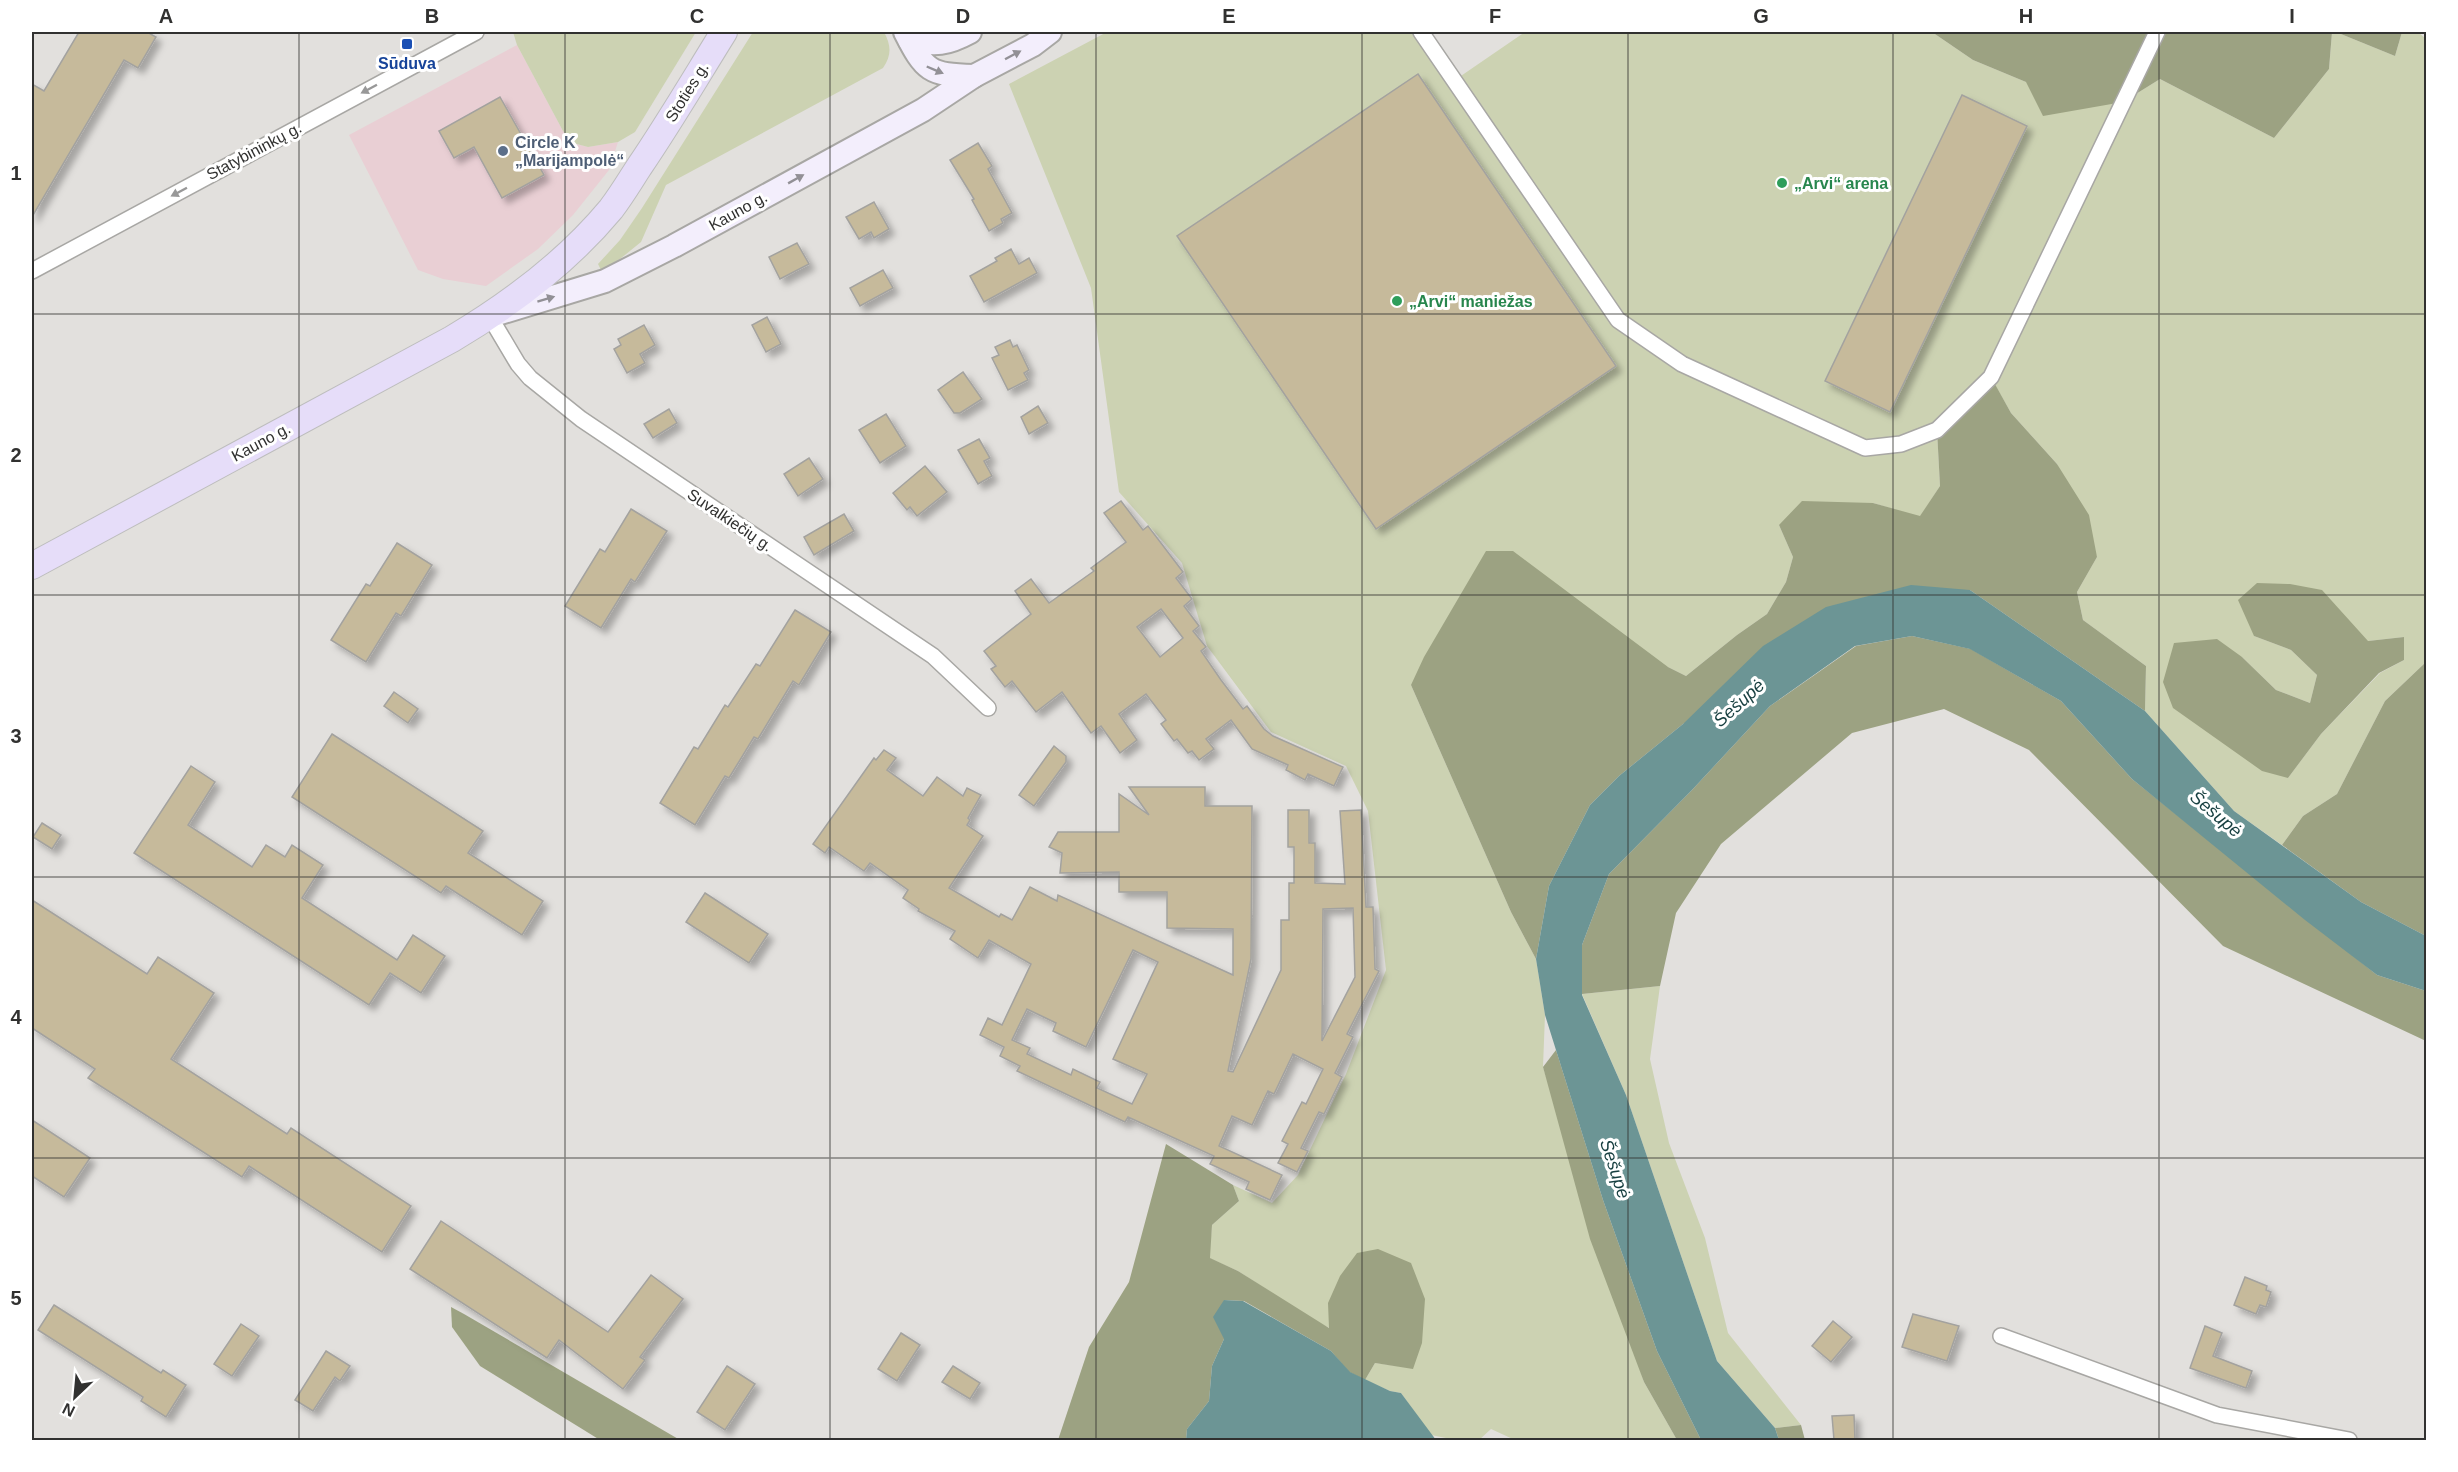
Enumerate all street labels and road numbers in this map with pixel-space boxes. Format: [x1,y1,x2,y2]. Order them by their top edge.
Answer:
street label: Stoties g. [662,59,712,125]
street label: Statybininkų g. [204,119,304,183]
street label: Kauno g. [706,188,770,234]
street label: Kauno g. [229,419,293,465]
street label: Suvalkiečių g. [684,485,776,555]

